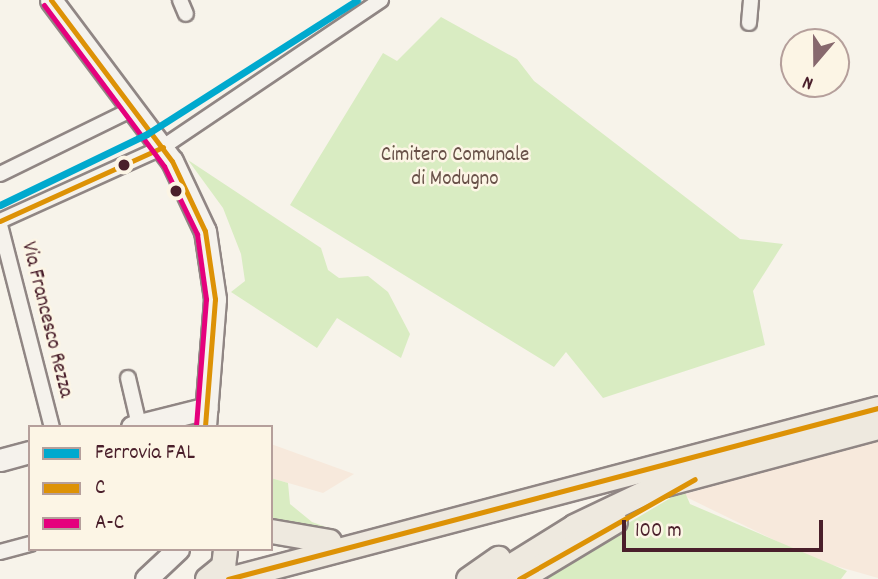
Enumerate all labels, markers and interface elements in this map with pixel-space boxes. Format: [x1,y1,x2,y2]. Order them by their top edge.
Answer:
north arrow [780,28,850,98]
text: N [799,67,817,96]
park label: Cimitero Comunale di Modugno [381,143,529,193]
unlabelled marker [117,158,131,172]
unlabelled marker [169,184,183,198]
street label: Via Francesco Rezza [14,239,78,401]
legend [28,425,273,551]
text: Ferrovia FAL [95,439,195,469]
text: C [95,474,105,504]
scale bar [626,505,827,550]
text: A-C [95,509,124,539]
text: 100 m [635,517,682,547]

